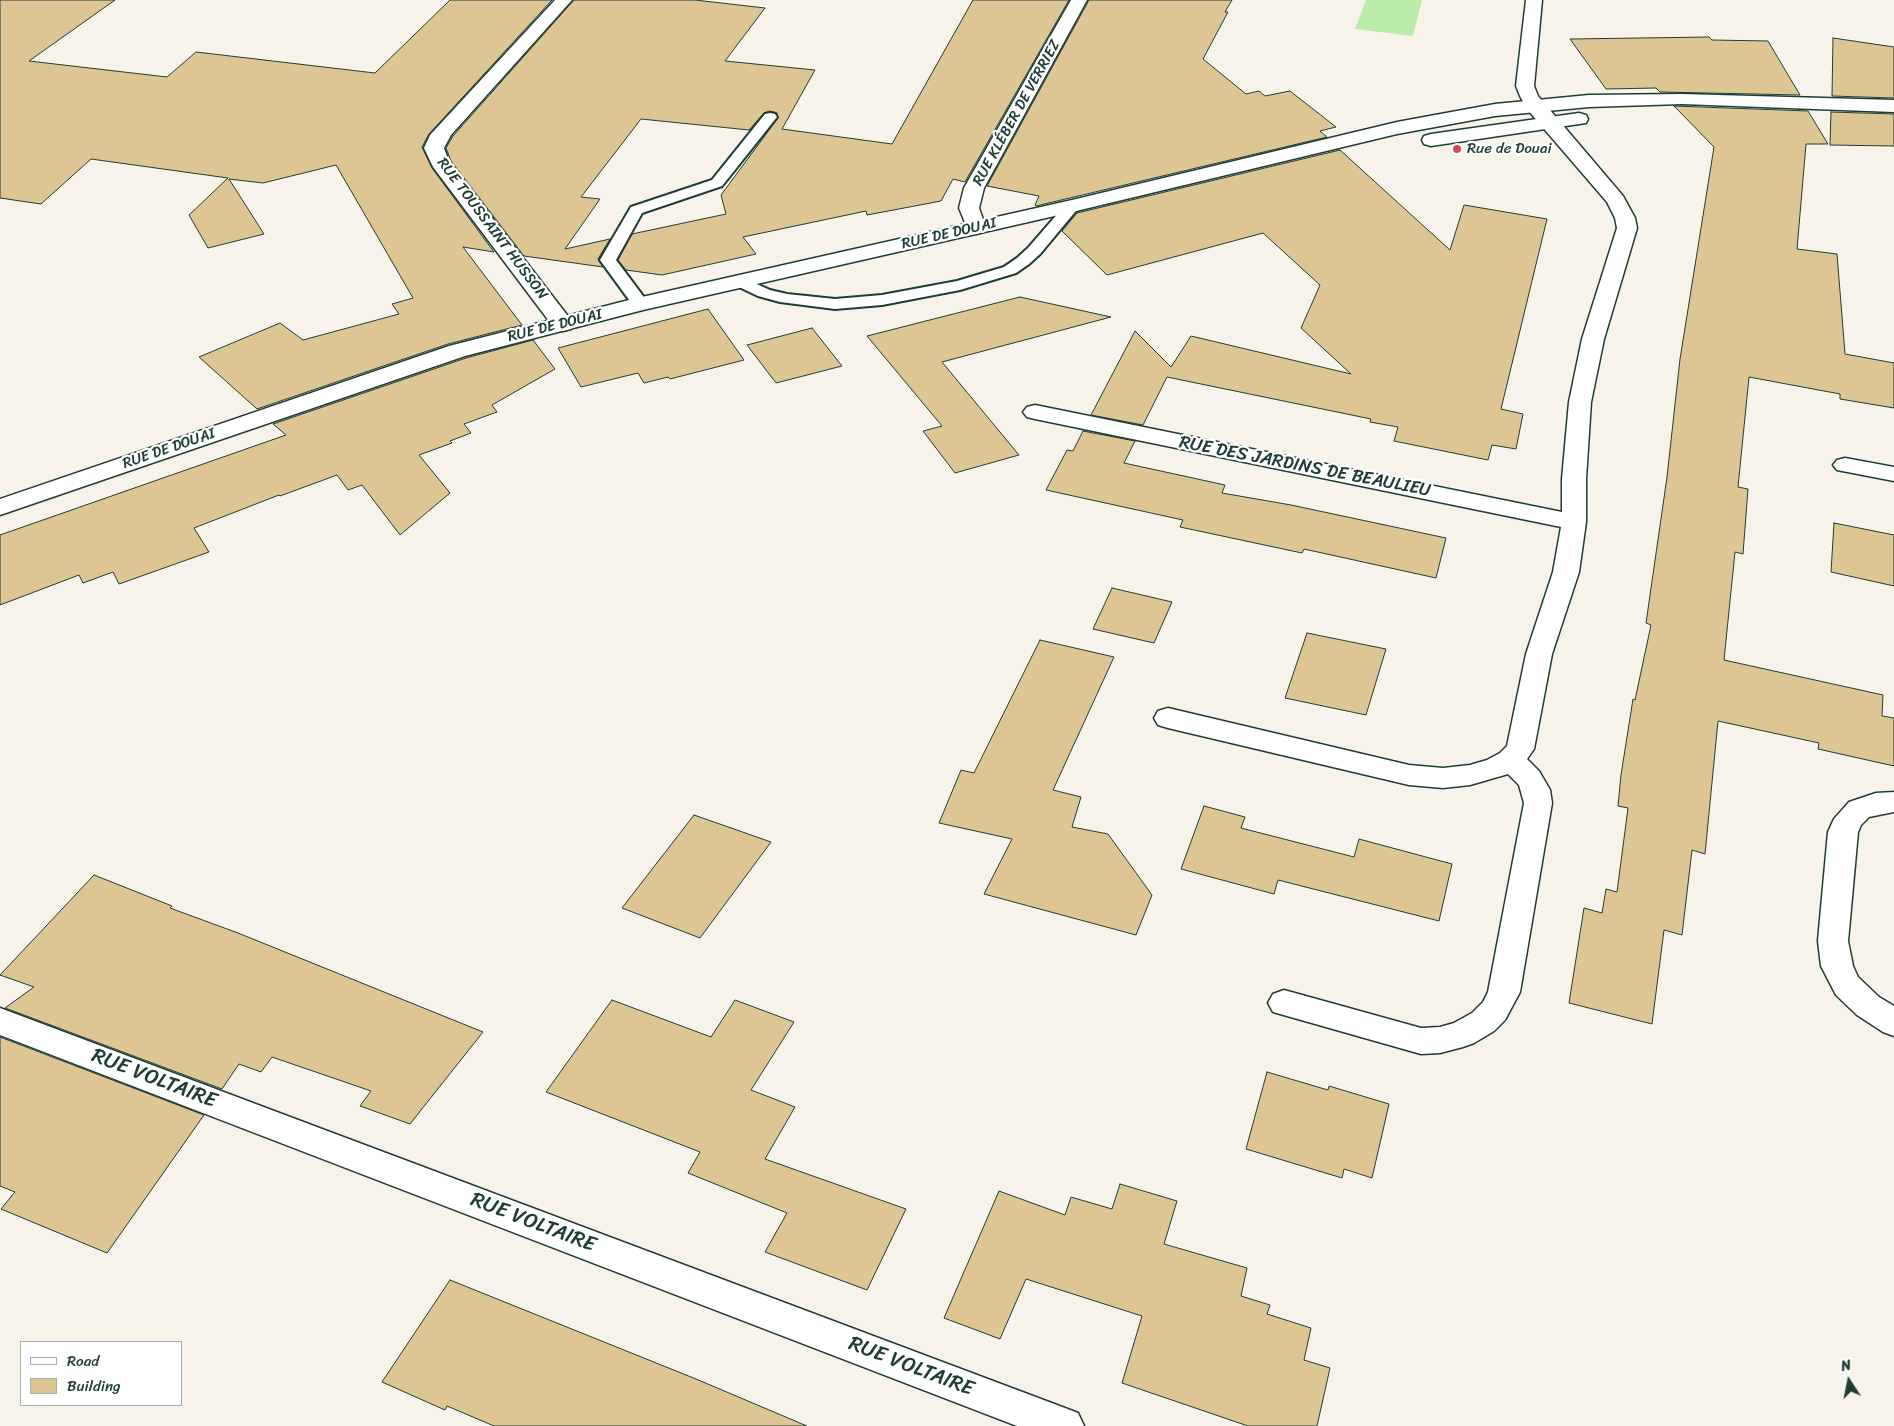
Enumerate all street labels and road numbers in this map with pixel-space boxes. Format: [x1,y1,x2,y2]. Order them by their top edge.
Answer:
street label: RUE KLÉBER DE VERRIEZ [969,37,1065,189]
street label: RUE TOUSSAINT HUSSON [433,155,551,303]
street label: RUE DE DOUAI [900,214,998,254]
street label: RUE DE DOUAI [506,306,604,346]
street label: RUE DE DOUAI [120,425,218,473]
street label: RUE DES JARDINS DE BEAULIEU [1177,432,1433,502]
street label: RUE VOLTAIRE [88,1044,220,1114]
street label: RUE VOLTAIRE [467,1188,599,1258]
street label: RUE VOLTAIRE [845,1332,977,1402]

